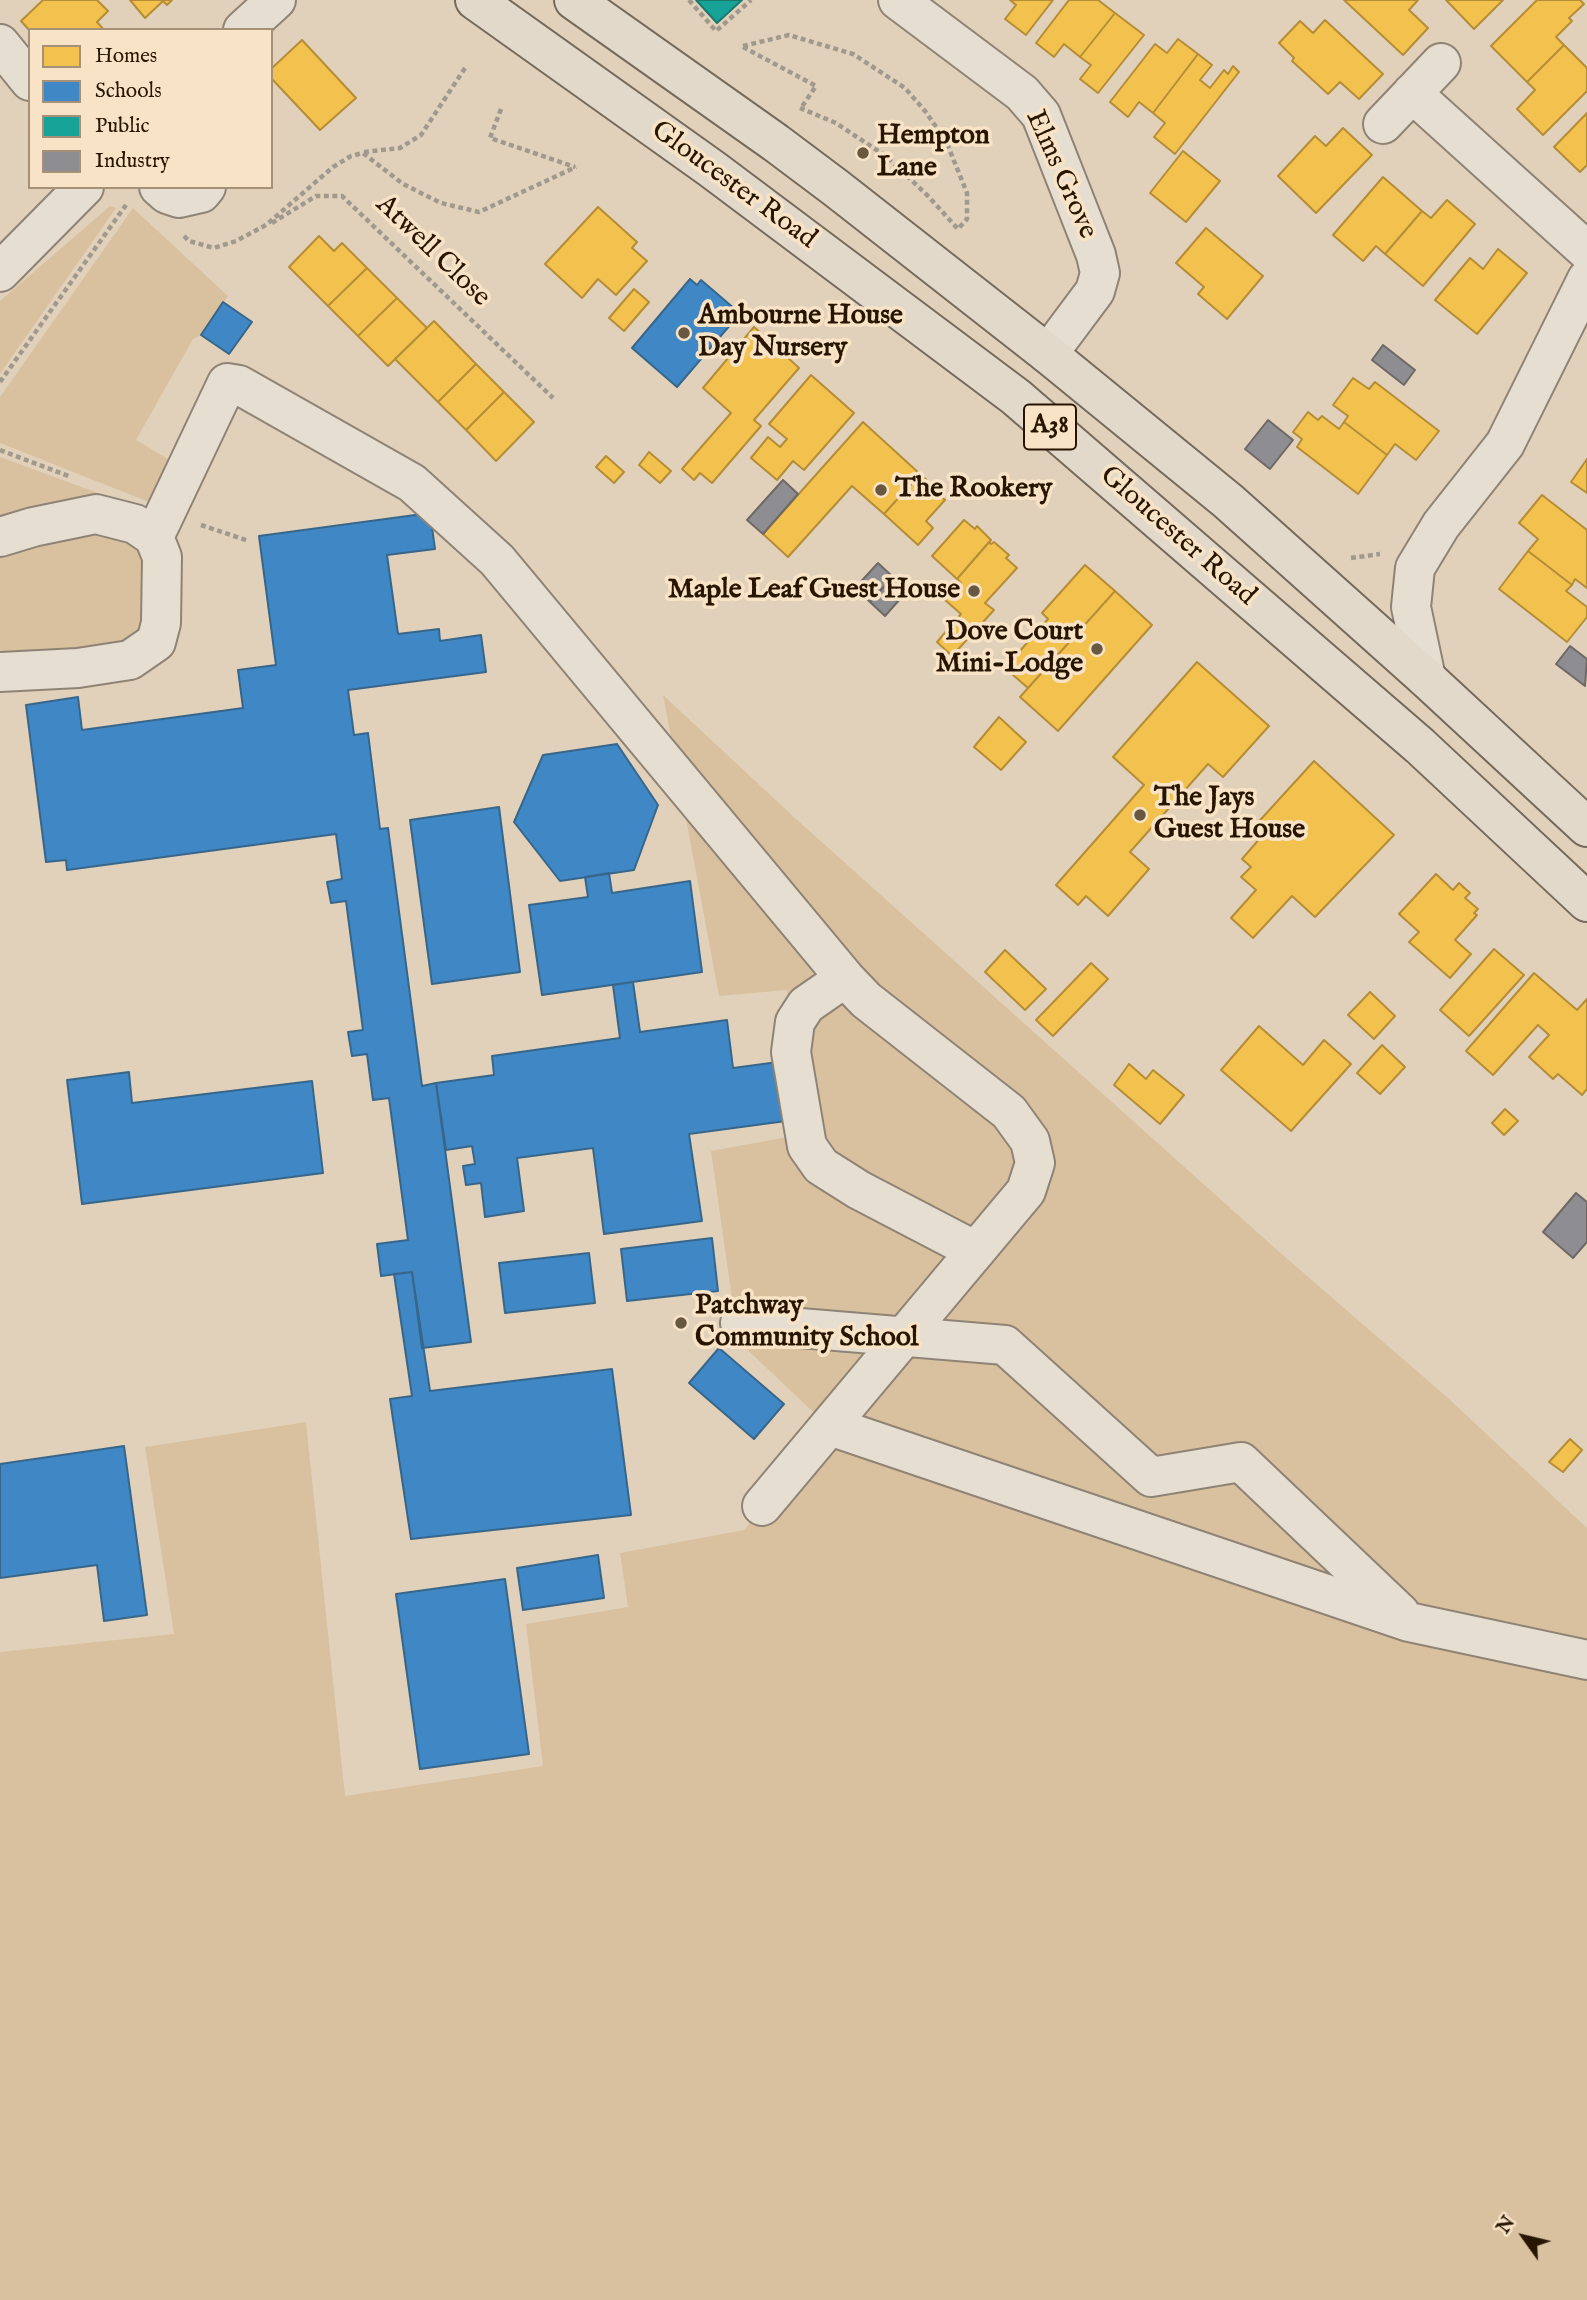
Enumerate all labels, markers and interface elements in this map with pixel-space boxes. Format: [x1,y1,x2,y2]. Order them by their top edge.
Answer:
legend [28,28,273,189]
text: Homes [95,43,157,70]
text: Schools [95,78,162,105]
street label: Elms Grove [1017,106,1103,244]
text: Public [95,113,149,140]
street label: Gloucester Road [644,115,822,257]
place label: Hempton Lane [877,120,990,186]
marker: Hempton Lane [855,145,871,161]
text: Industry [95,148,170,175]
street label: Atwell Close [368,189,496,315]
place label: Ambourne House Day Nursery [698,300,903,366]
marker: Ambourne House Day Nursery [676,325,692,341]
road number: A38 [1024,404,1076,449]
street label: Gloucester Road [1092,460,1262,614]
place label: The Rookery [895,473,1052,507]
marker: The Rookery [873,482,889,498]
place label: Maple Leaf Guest House [668,574,960,608]
marker: Maple Leaf Guest House [966,583,982,599]
place label: Dove Court Mini-Lodge [936,616,1083,682]
marker: Dove Court Mini-Lodge [1089,641,1105,657]
place label: The Jays Guest House [1154,782,1305,848]
marker: The Jays Guest House [1132,807,1148,823]
place label: Patchway Community School [695,1290,918,1356]
marker: Patchway Community School [673,1315,689,1331]
north arrow [1489,2202,1559,2272]
text: N [1492,2212,1521,2239]

